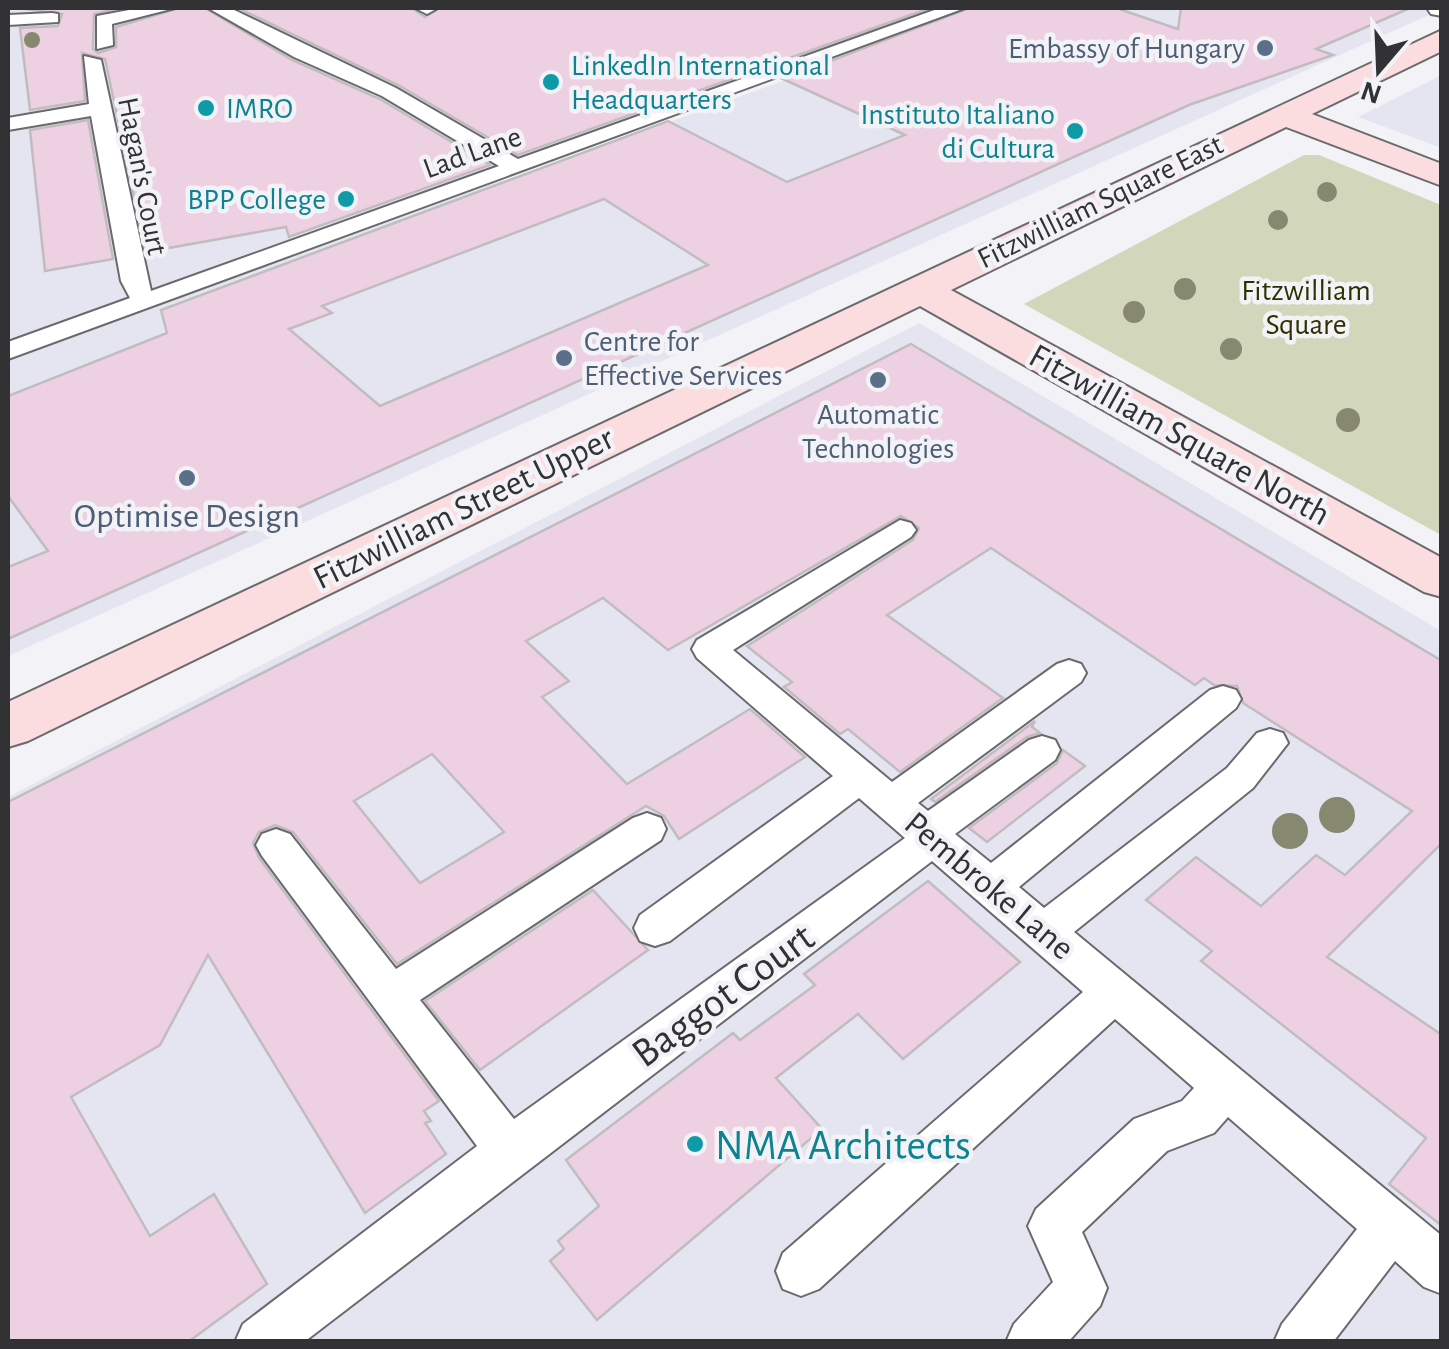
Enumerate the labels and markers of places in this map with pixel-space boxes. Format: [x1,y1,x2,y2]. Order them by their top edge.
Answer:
place label: Embassy of Hungary [1008,34,1245,64]
marker: Embassy of Hungary [1254,37,1276,59]
place label: LinkedIn International Headquarters [571,51,830,115]
marker: LinkedIn International Headquarters [540,71,562,93]
place label: IMRO [226,94,293,124]
marker: IMRO [195,97,217,119]
place label: Instituto Italiano di Cultura [861,100,1055,164]
marker: Instituto Italiano di Cultura [1064,120,1086,142]
place label: BPP College [187,185,326,215]
marker: BPP College [335,188,357,210]
place label: Centre for Effective Services [584,327,783,391]
marker: Centre for Effective Services [553,347,575,369]
marker: Automatic Technologies [867,369,889,391]
place label: Automatic Technologies [802,400,954,464]
marker: Optimise Design [176,467,198,489]
place label: Optimise Design [74,499,300,534]
place label: NMA Architects [715,1125,971,1167]
marker: NMA Architects [684,1133,706,1155]

